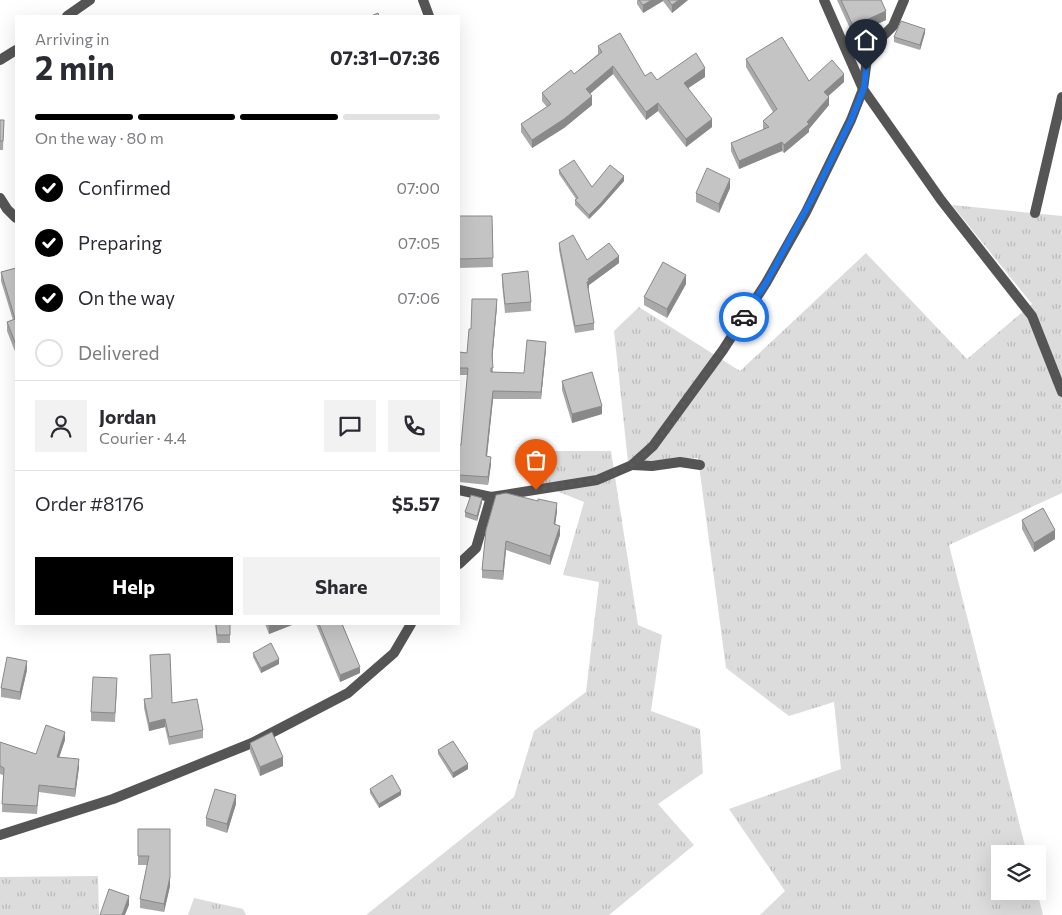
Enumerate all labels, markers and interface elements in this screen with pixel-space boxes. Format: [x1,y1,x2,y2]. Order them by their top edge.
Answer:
pin [845,19,887,70]
icon: home [852,26,880,54]
text: Arriving in [35,29,109,48]
text: 07:31–07:36 [330,46,440,69]
text: 2 min [35,47,115,87]
text: On the way · 80 m [35,128,164,147]
icon: check [35,174,63,202]
text: Confirmed [78,176,171,199]
text: 07:00 [397,178,440,197]
icon: check [35,229,63,257]
text: Preparing [78,231,162,254]
text: 07:05 [398,233,440,252]
icon: check [35,284,63,312]
text: On the way [78,286,175,309]
text: 07:06 [397,288,440,307]
courier [719,292,769,342]
icon: car [730,303,758,331]
text: Delivered [78,341,159,364]
button: person [35,400,87,452]
button: chat [324,400,376,452]
button: phone [388,400,440,452]
text: Jordan [99,405,156,428]
text: Courier · 4.4 [99,428,186,447]
pin [515,439,557,490]
icon: bag [522,446,550,474]
text: Order #8176 [35,492,144,515]
text: $5.57 [392,492,440,515]
button: Help [35,557,233,615]
button: Share [243,557,440,615]
map controls [991,845,1046,900]
button: layers [991,845,1046,900]

